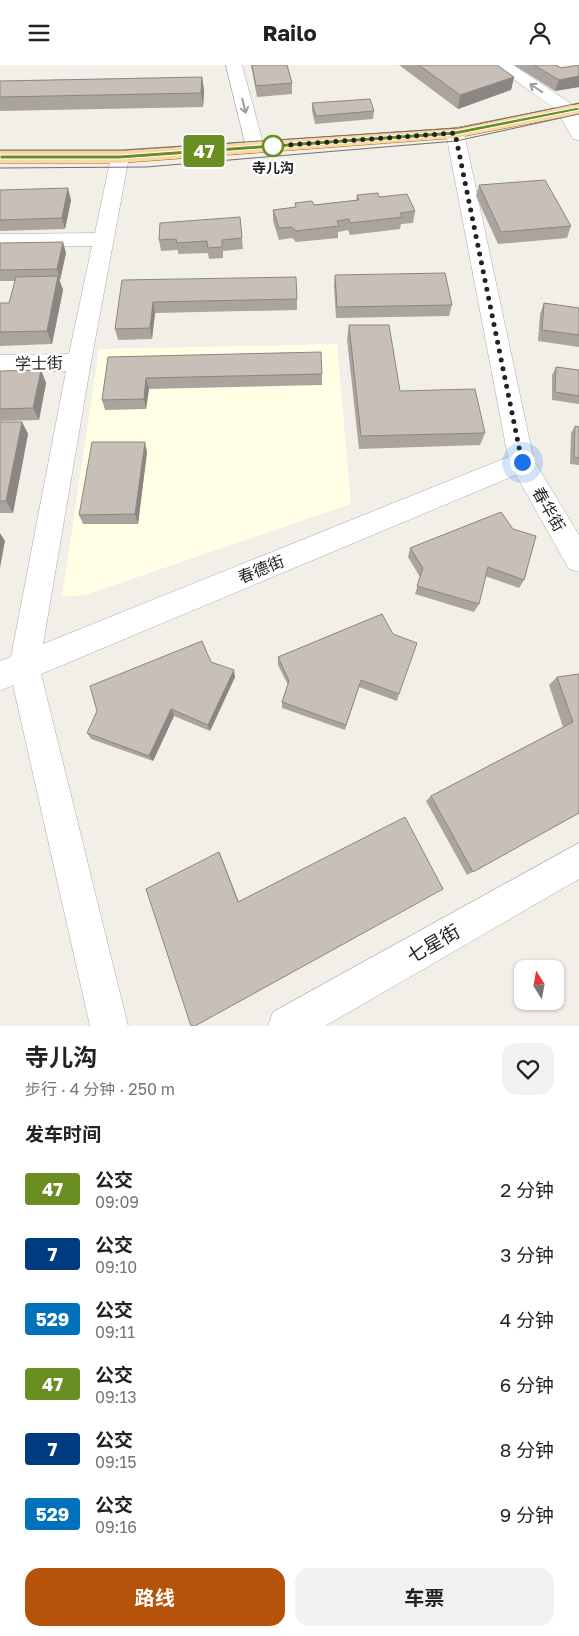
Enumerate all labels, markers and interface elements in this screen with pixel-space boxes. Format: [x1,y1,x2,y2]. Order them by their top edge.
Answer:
icon: menu [25,19,53,47]
text: Railo [262,19,317,46]
icon: person [526,19,554,47]
one-way arrow [529,83,543,93]
one-way arrow [240,98,249,114]
line badge: 47 [182,135,226,167]
marker: 寺儿沟 [262,135,284,157]
text: 47 [193,140,215,162]
place label: 寺儿沟 [252,159,294,176]
street label: 学士街 [15,353,63,373]
your location [510,450,535,475]
street label: 春华街 [528,483,570,535]
street label: 春德街 [235,551,287,587]
street label: 七星街 [403,919,463,967]
north arrow [514,960,564,1010]
map controls [514,960,564,1010]
text: 寺儿沟 [25,1042,97,1071]
button: heart [502,1043,554,1095]
text: 步行 · 4 分钟 · 250 m [25,1079,175,1099]
text: 发车时间 [25,1122,101,1145]
text: 公交 [95,1168,133,1191]
text: 47 [42,1178,63,1200]
text: 2 分钟 [500,1178,554,1201]
text: 09:09 [95,1192,139,1212]
text: 公交 [95,1233,133,1256]
text: 7 [48,1243,57,1265]
text: 3 分钟 [500,1243,554,1266]
text: 09:10 [95,1257,137,1277]
text: 公交 [95,1298,133,1321]
text: 529 [36,1308,69,1330]
text: 4 分钟 [500,1308,554,1331]
text: 09:11 [95,1322,135,1342]
text: 公交 [95,1363,133,1386]
text: 47 [42,1373,63,1395]
text: 6 分钟 [500,1373,554,1396]
text: 09:13 [95,1387,137,1407]
text: 公交 [95,1428,133,1451]
text: 7 [48,1438,57,1460]
text: 8 分钟 [500,1438,554,1461]
text: 09:15 [95,1452,136,1472]
text: 公交 [95,1493,133,1516]
text: 529 [36,1503,69,1525]
text: 9 分钟 [500,1503,554,1526]
text: 09:16 [95,1517,137,1537]
button: 路线 [25,1568,285,1626]
button: 车票 [295,1568,554,1626]

